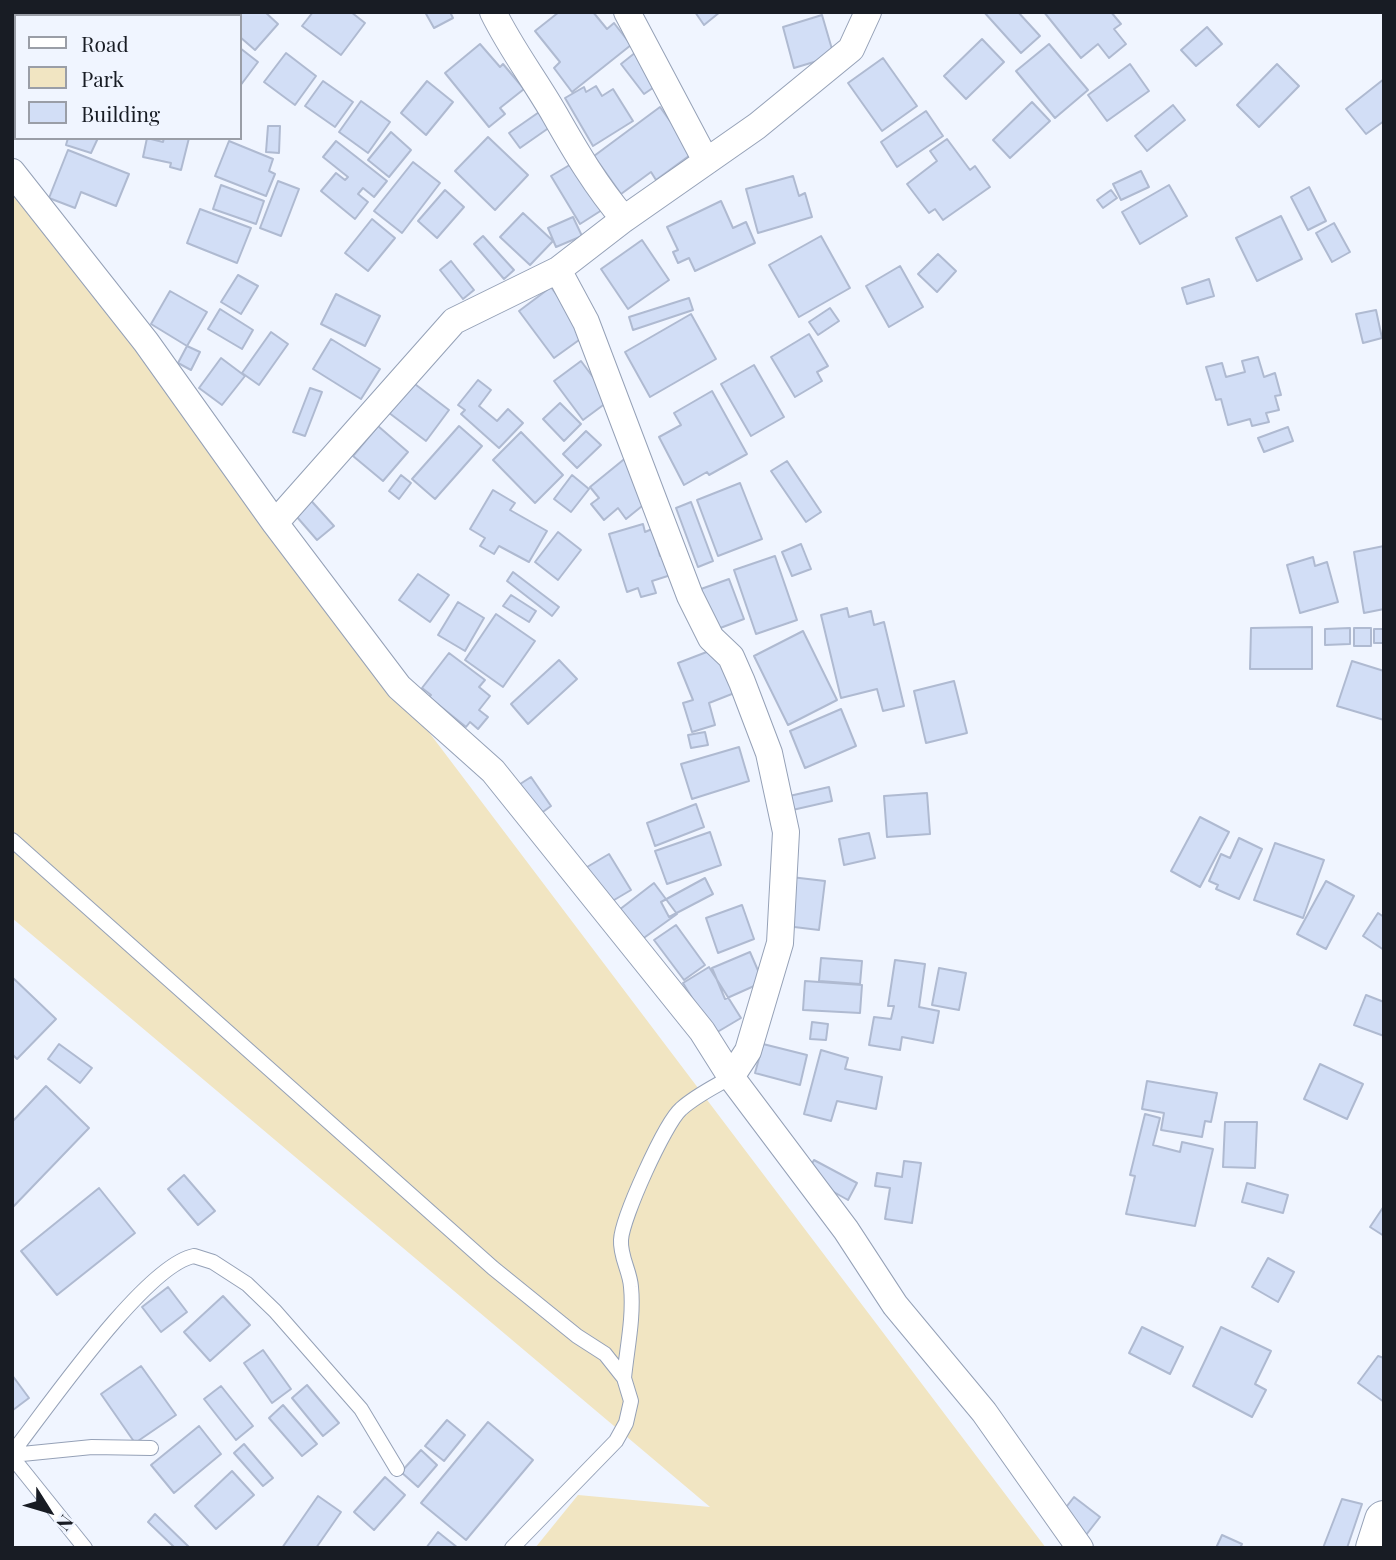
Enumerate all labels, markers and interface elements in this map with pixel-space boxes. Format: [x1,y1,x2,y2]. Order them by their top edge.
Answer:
legend [14,14,242,140]
text: Road [81,29,129,57]
text: Park [81,64,124,92]
text: Building [81,99,160,127]
north arrow [14,1476,84,1546]
text: N [51,1510,80,1537]

